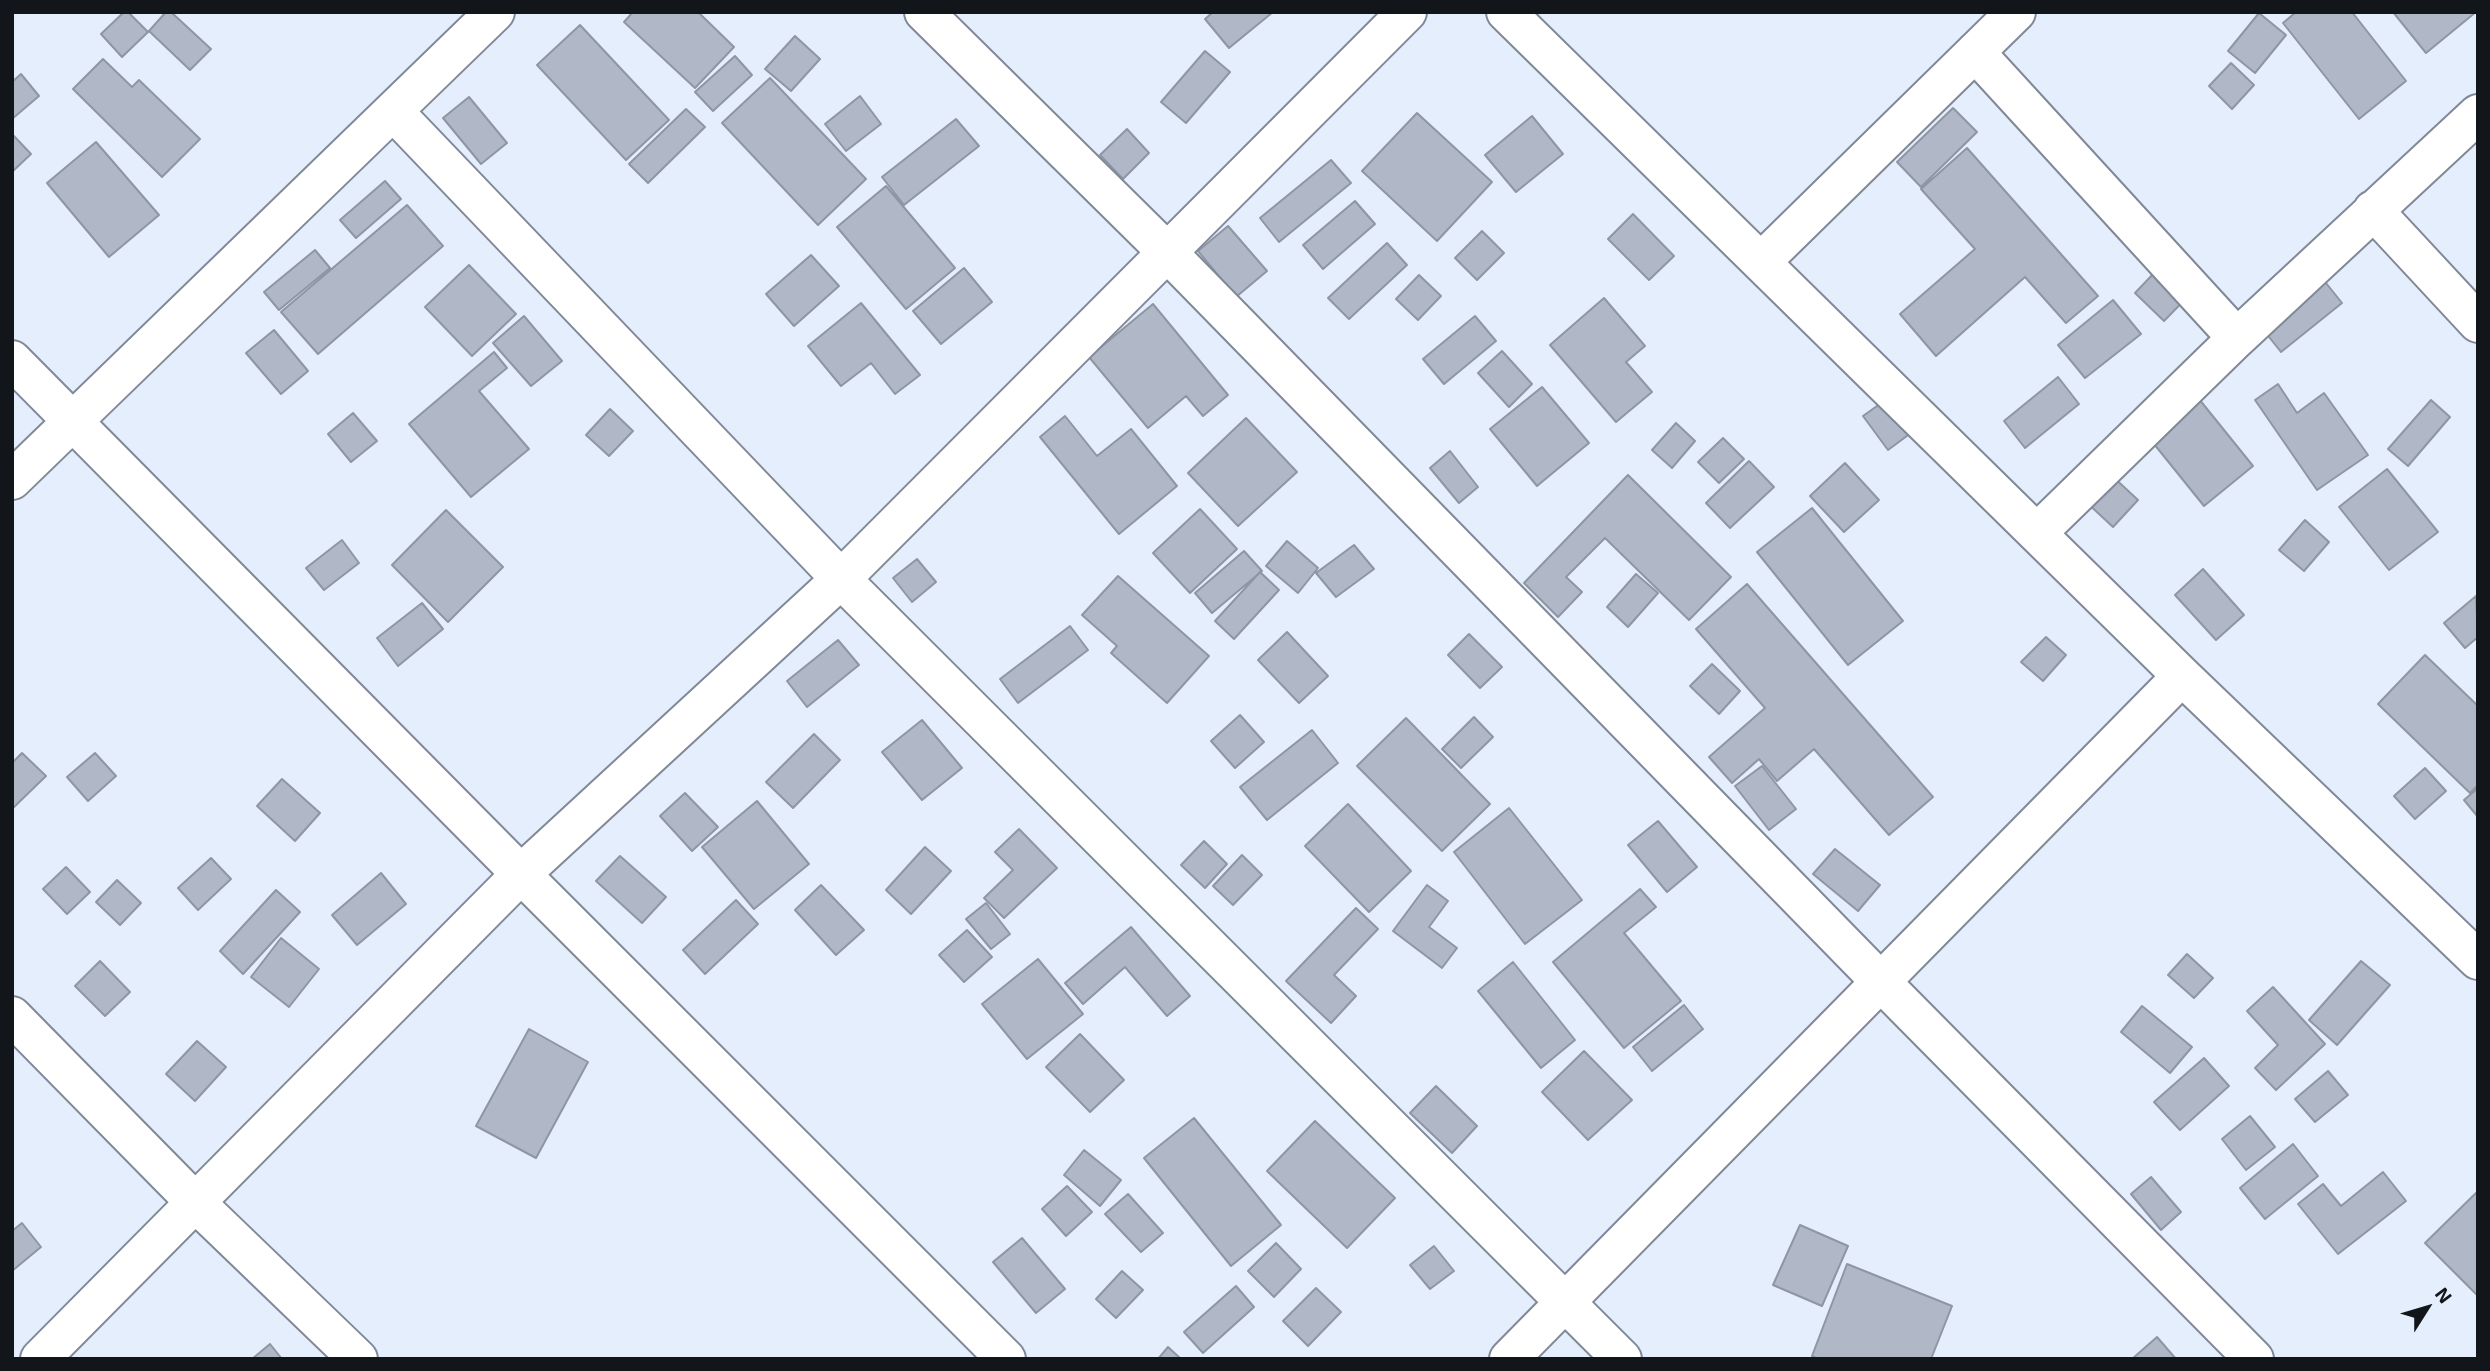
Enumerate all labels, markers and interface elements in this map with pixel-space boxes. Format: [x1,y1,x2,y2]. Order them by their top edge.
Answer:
north arrow [2392,1273,2462,1343]
text: N [2431,1283,2457,1307]

